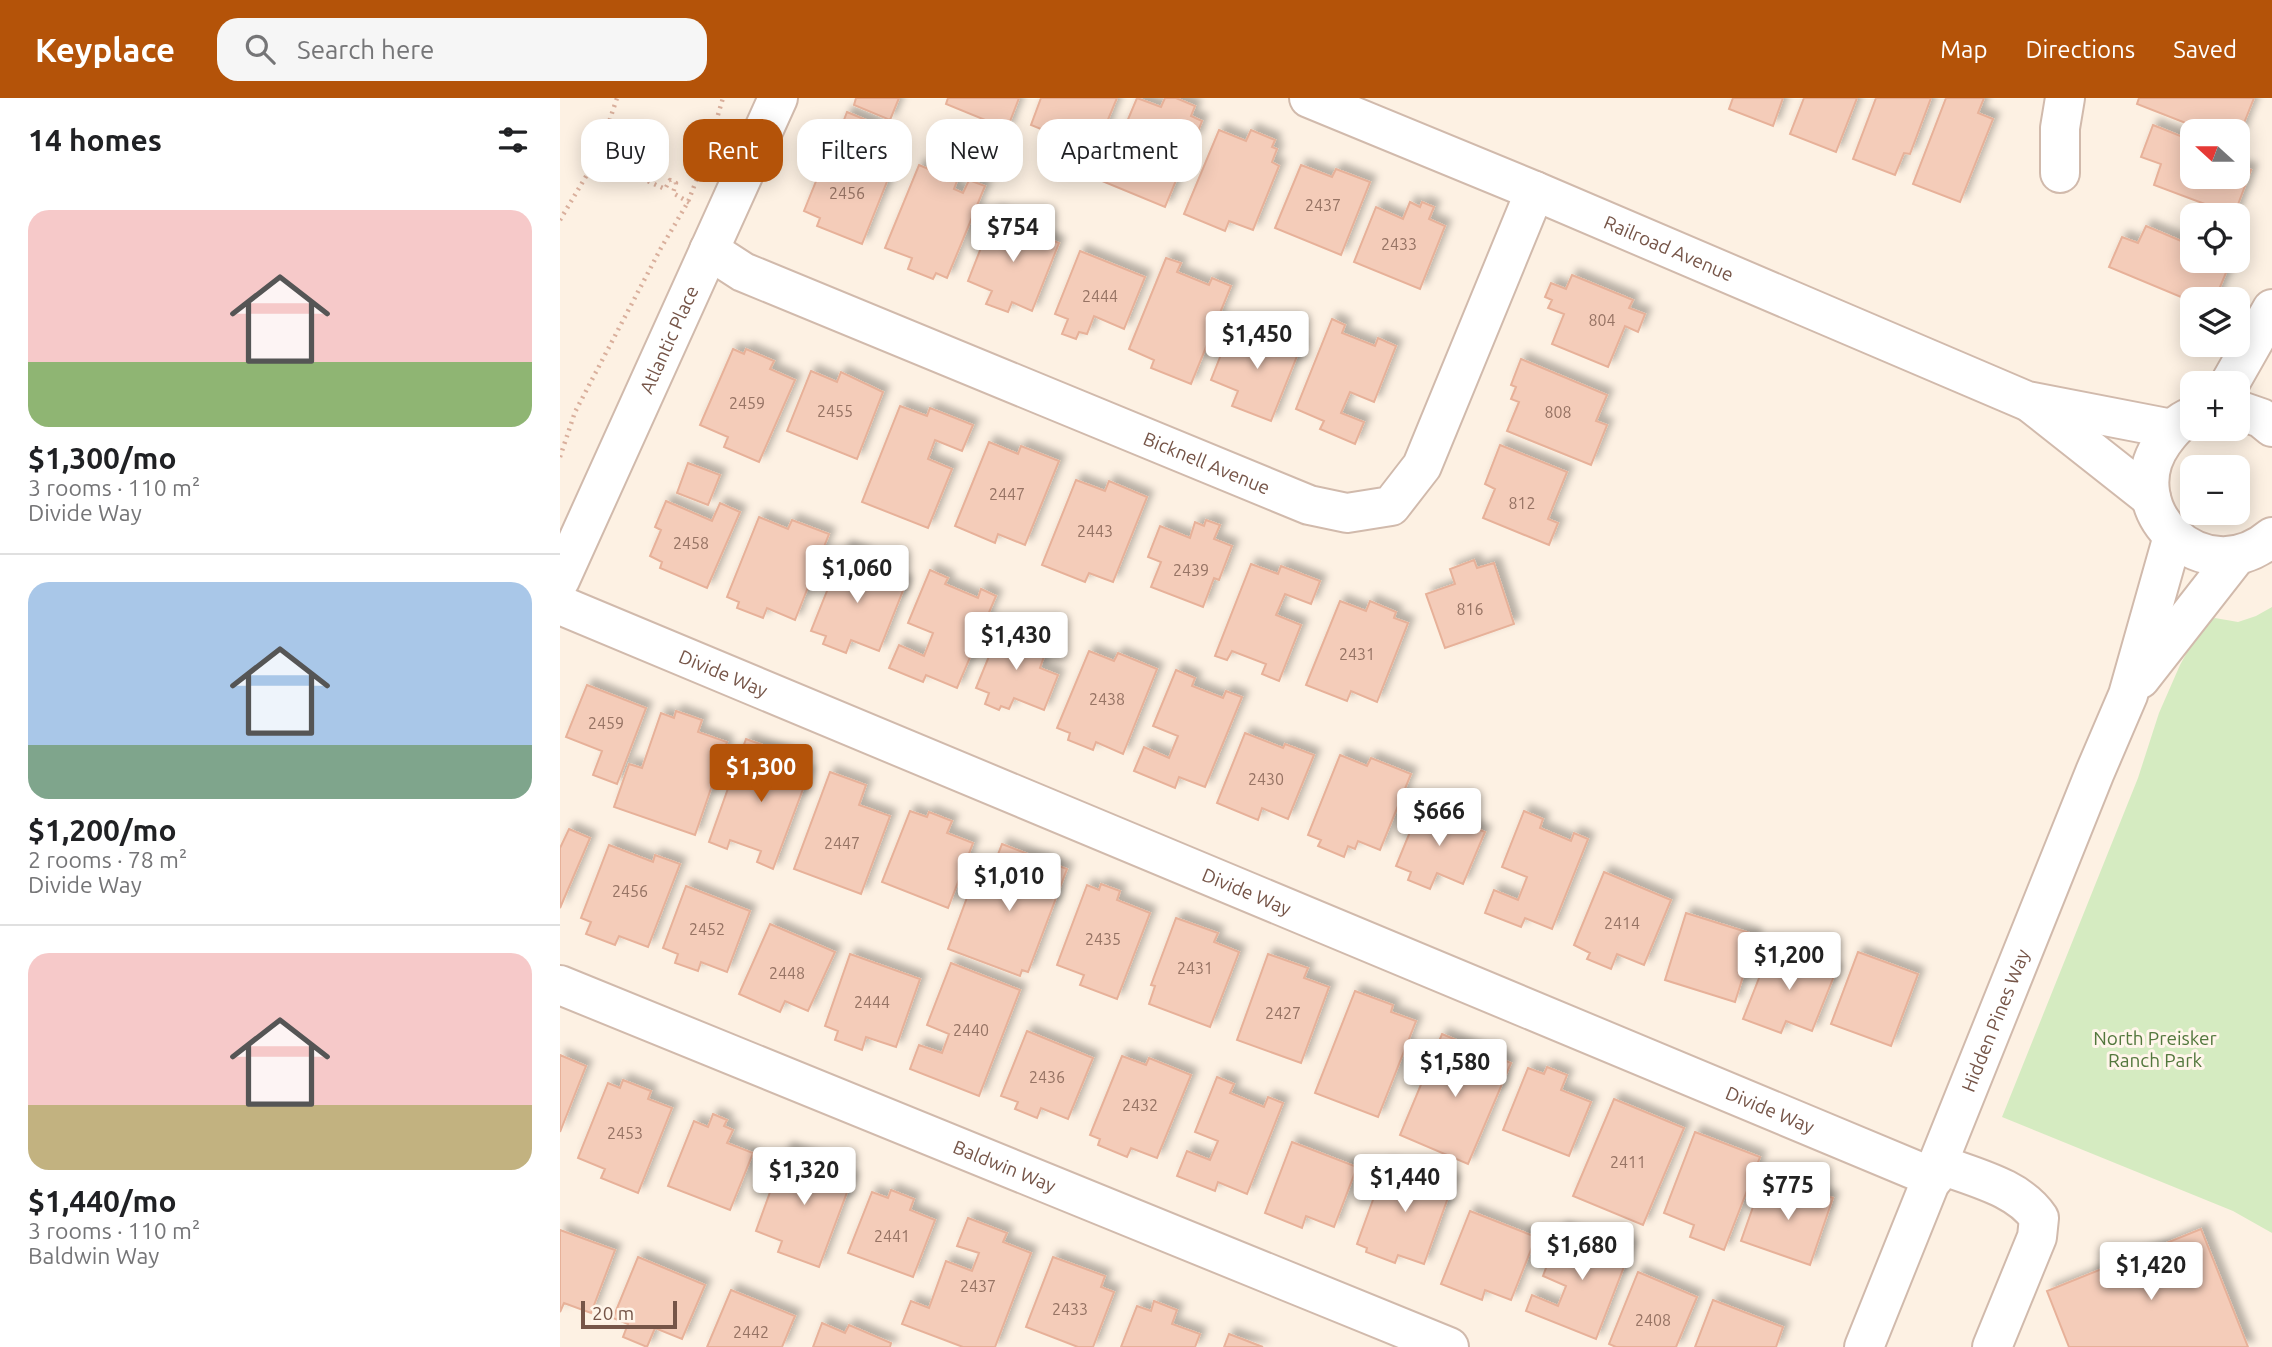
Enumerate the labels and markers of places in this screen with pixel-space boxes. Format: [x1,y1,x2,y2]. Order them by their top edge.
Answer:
pin: $754 [972,204,1054,264]
pin: $1,450 [1200,312,1314,371]
pin: $1,060 [800,546,914,605]
pin: $1,430 [959,612,1073,672]
pin: $1,300 [704,744,818,804]
pin: $666 [1398,788,1480,848]
pin: $1,010 [952,854,1066,913]
pin: $1,200 [1732,932,1846,992]
pin: $1,580 [1398,1040,1512,1099]
pin: $1,320 [747,1148,861,1207]
pin: $1,440 [1348,1154,1462,1214]
pin: $775 [1747,1162,1829,1222]
pin: $1,680 [1525,1222,1639,1282]
pin: $1,420 [2094,1242,2208,1302]

